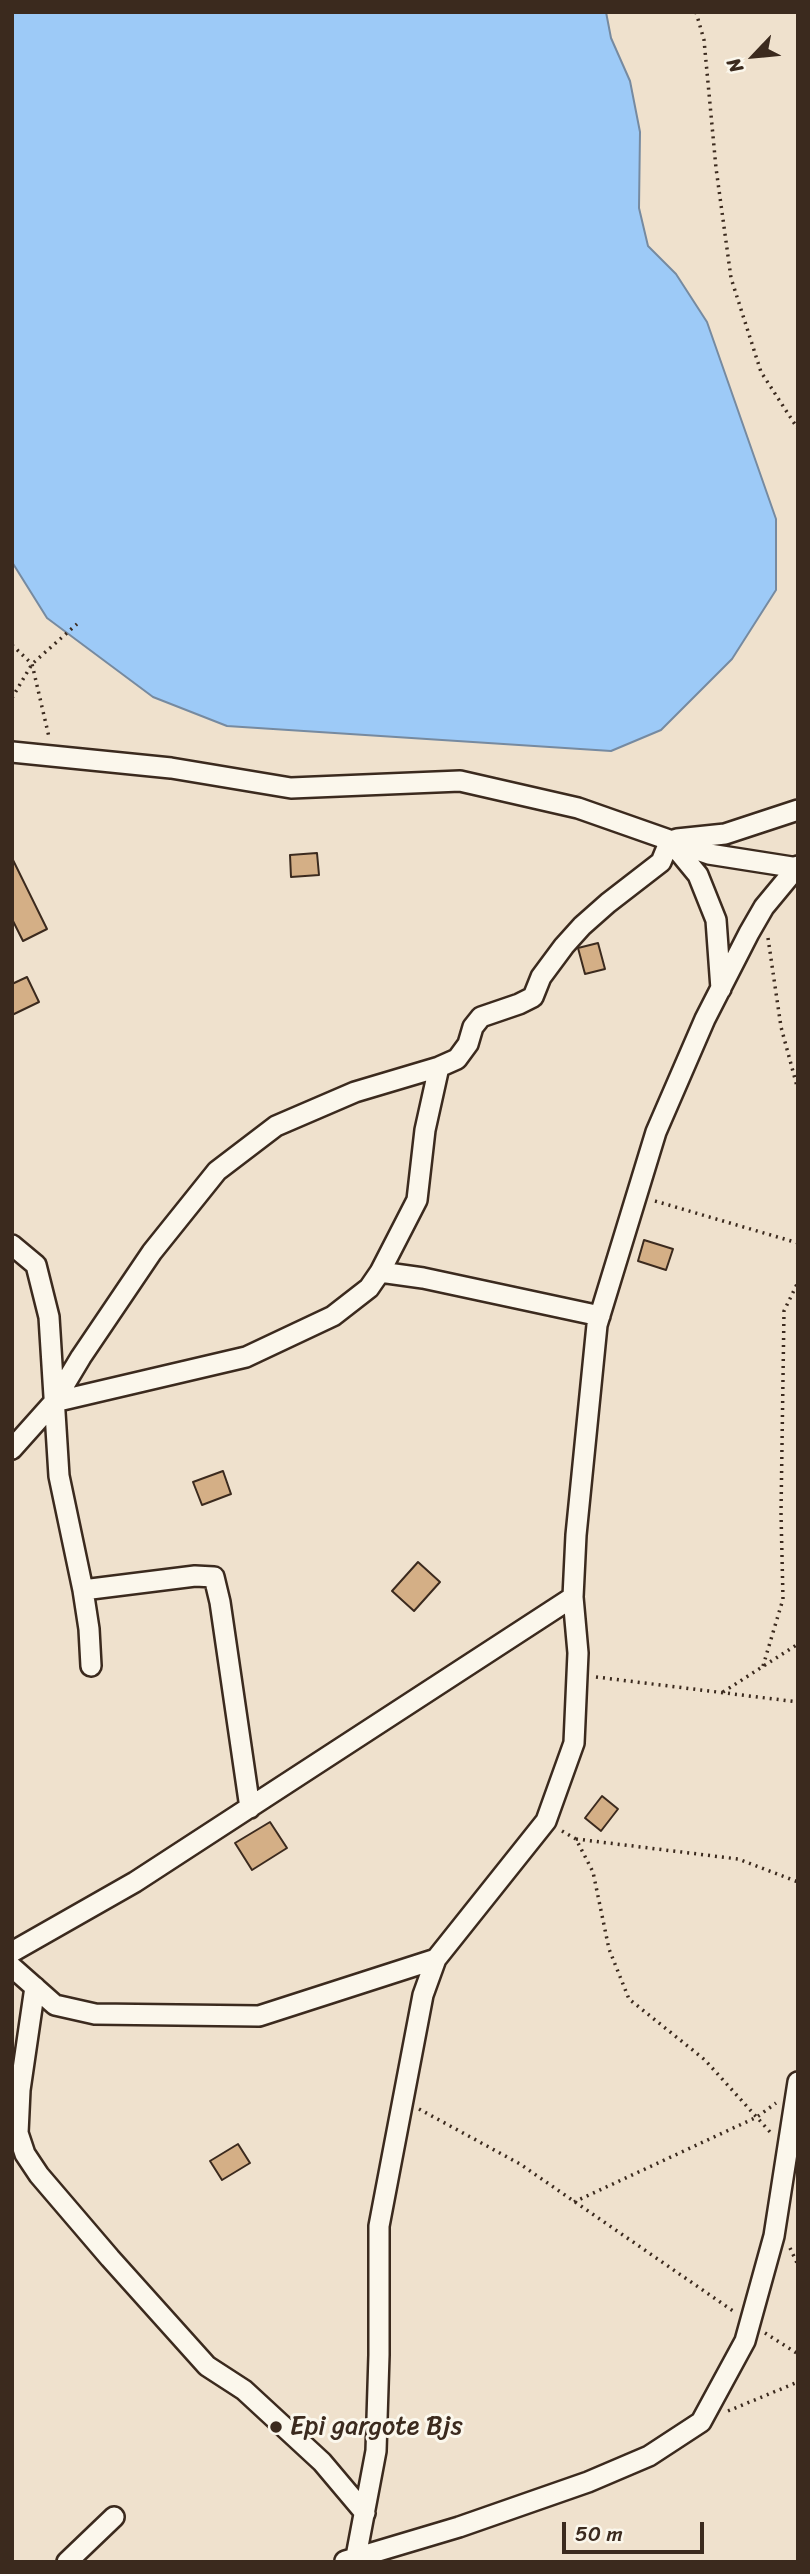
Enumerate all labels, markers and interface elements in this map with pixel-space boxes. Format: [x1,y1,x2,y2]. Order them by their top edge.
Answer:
north arrow [719,21,789,91]
text: N [717,52,752,79]
place label: Epi gargote Bjs [290,2411,463,2443]
marker: Epi gargote Bjs [268,2419,284,2435]
scale bar [565,2508,707,2552]
text: 50 m [575,2515,623,2553]

